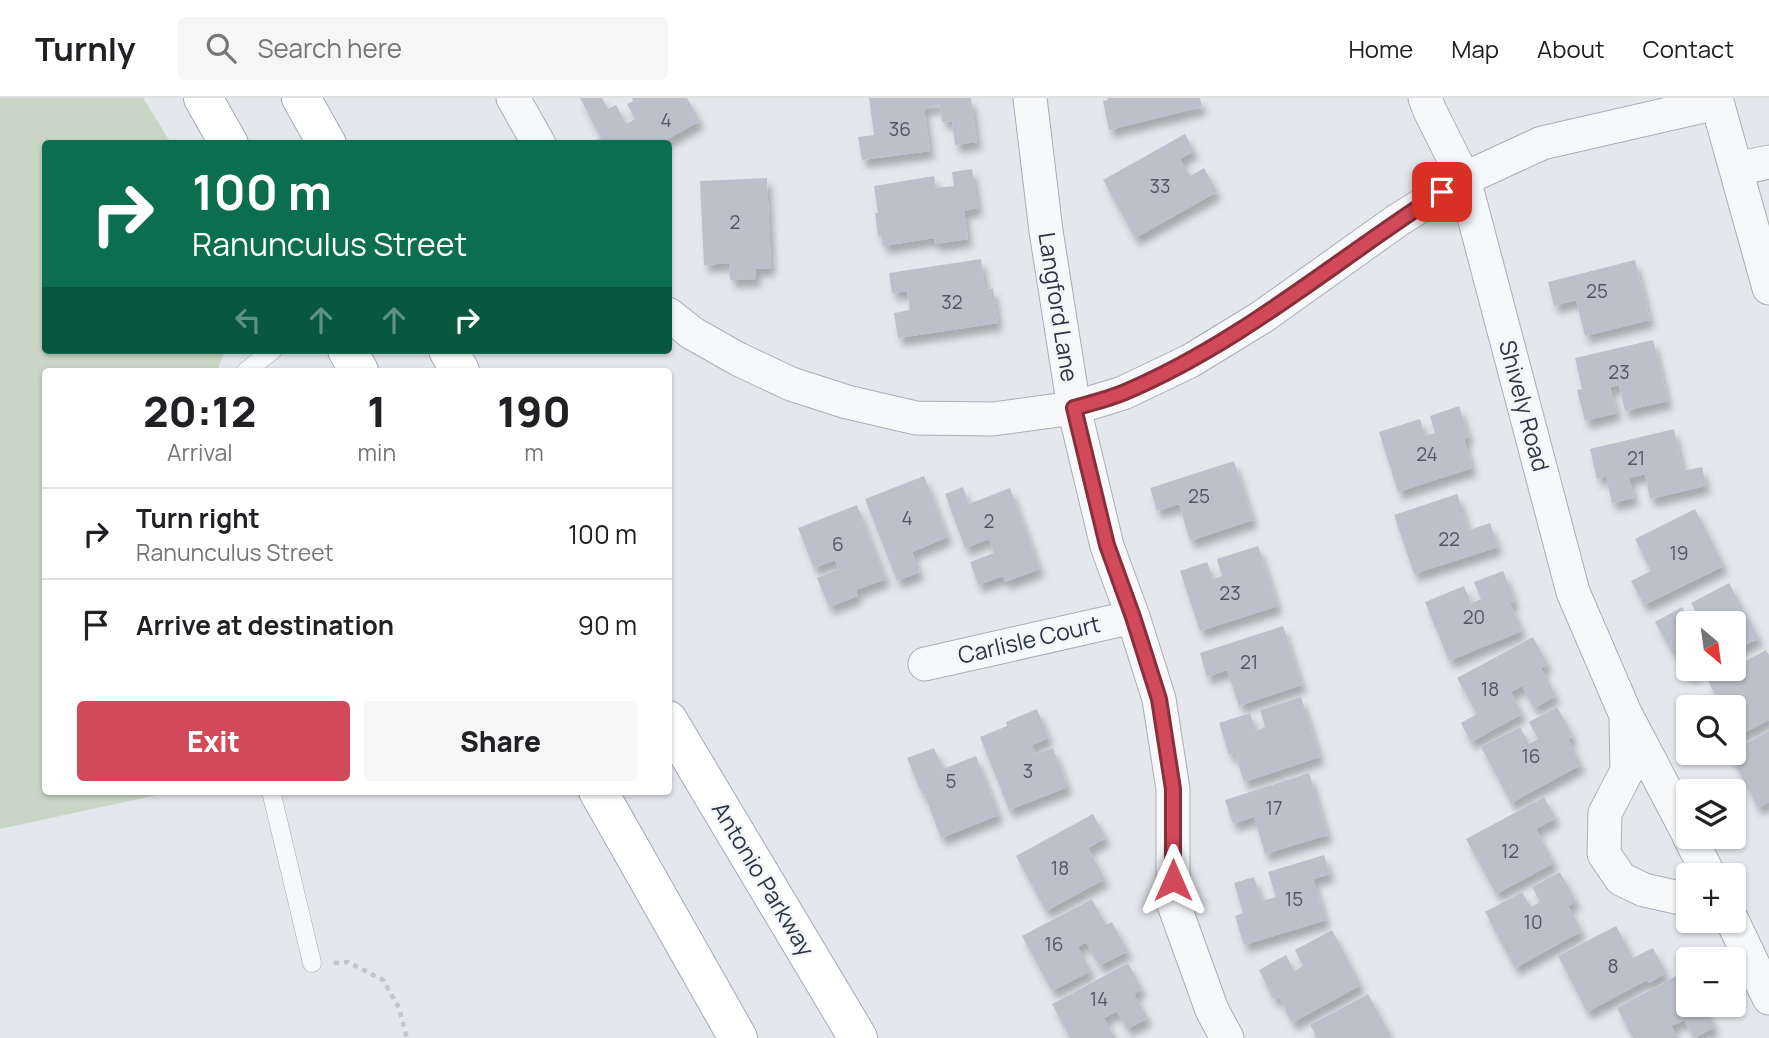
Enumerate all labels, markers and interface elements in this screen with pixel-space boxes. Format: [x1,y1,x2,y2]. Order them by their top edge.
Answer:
search box [178,17,668,80]
text: Turnly [35,26,136,71]
icon: search [202,29,240,67]
text: Search here [258,30,402,66]
text: Home [1348,32,1413,65]
text: Map [1451,32,1499,65]
text: About [1537,32,1605,65]
text: Contact [1643,32,1734,65]
house number: 4 [660,107,672,133]
house number: 36 [889,116,911,142]
text: 100 m [192,158,332,225]
pin [1412,162,1472,222]
icon: right [77,168,168,259]
house number: 33 [1149,173,1171,199]
icon: arrive [1423,173,1461,211]
house number: 2 [730,209,740,235]
text: Ranunculus Street [192,222,467,266]
street label: Langford Lane [1031,230,1087,384]
house number: 25 [1586,278,1608,304]
house number: 32 [941,289,963,315]
icon: left [229,301,267,339]
icon: ahead [302,301,340,339]
icon: ahead [375,301,413,339]
icon: right [448,301,486,339]
street label: Shively Road [1492,337,1558,475]
house number: 23 [1608,359,1630,385]
text: 20:12 [143,382,256,440]
text: 1 [367,382,386,440]
text: 190 [497,382,571,440]
text: Arrival [167,436,233,468]
text: min [358,436,396,468]
text: m [524,436,544,468]
house number: 24 [1416,441,1438,467]
house number: 21 [1627,445,1645,471]
house number: 25 [1188,483,1210,509]
text: Turn right [136,500,260,536]
house number: 4 [901,505,913,531]
house number: 2 [984,508,994,534]
icon: right [77,515,115,553]
text: 100 m [568,516,637,552]
house number: 22 [1438,526,1460,552]
house number: 6 [832,531,844,557]
text: Ranunculus Street [136,536,334,568]
house number: 19 [1669,540,1689,566]
house number: 23 [1219,580,1241,606]
house number: 20 [1463,604,1485,630]
icon: arrive [77,606,115,644]
text: Arrive at destination [136,607,394,643]
text: 90 m [578,607,637,643]
street label: Carlisle Court [955,607,1103,671]
north arrow [1676,611,1746,681]
map controls [1676,611,1746,1017]
house number: 21 [1240,649,1258,675]
house number: 18 [1481,676,1499,702]
button: search [1676,695,1746,765]
button: Exit [77,701,350,781]
button: Share [364,701,637,781]
house number: 16 [1521,743,1541,769]
house number: 3 [1023,758,1033,784]
house number: 5 [946,768,957,794]
button: layers [1676,779,1746,849]
street label: Antonio Parkway [705,795,823,962]
house number: 17 [1266,795,1282,821]
house number: 12 [1501,838,1519,864]
position arrow [1136,843,1210,917]
house number: 18 [1051,855,1069,881]
button: + [1676,863,1746,933]
house number: 15 [1285,886,1303,912]
house number: 10 [1523,909,1543,935]
house number: 16 [1044,931,1064,957]
button: − [1676,947,1746,1017]
house number: 8 [1607,953,1619,979]
house number: 14 [1090,986,1108,1012]

